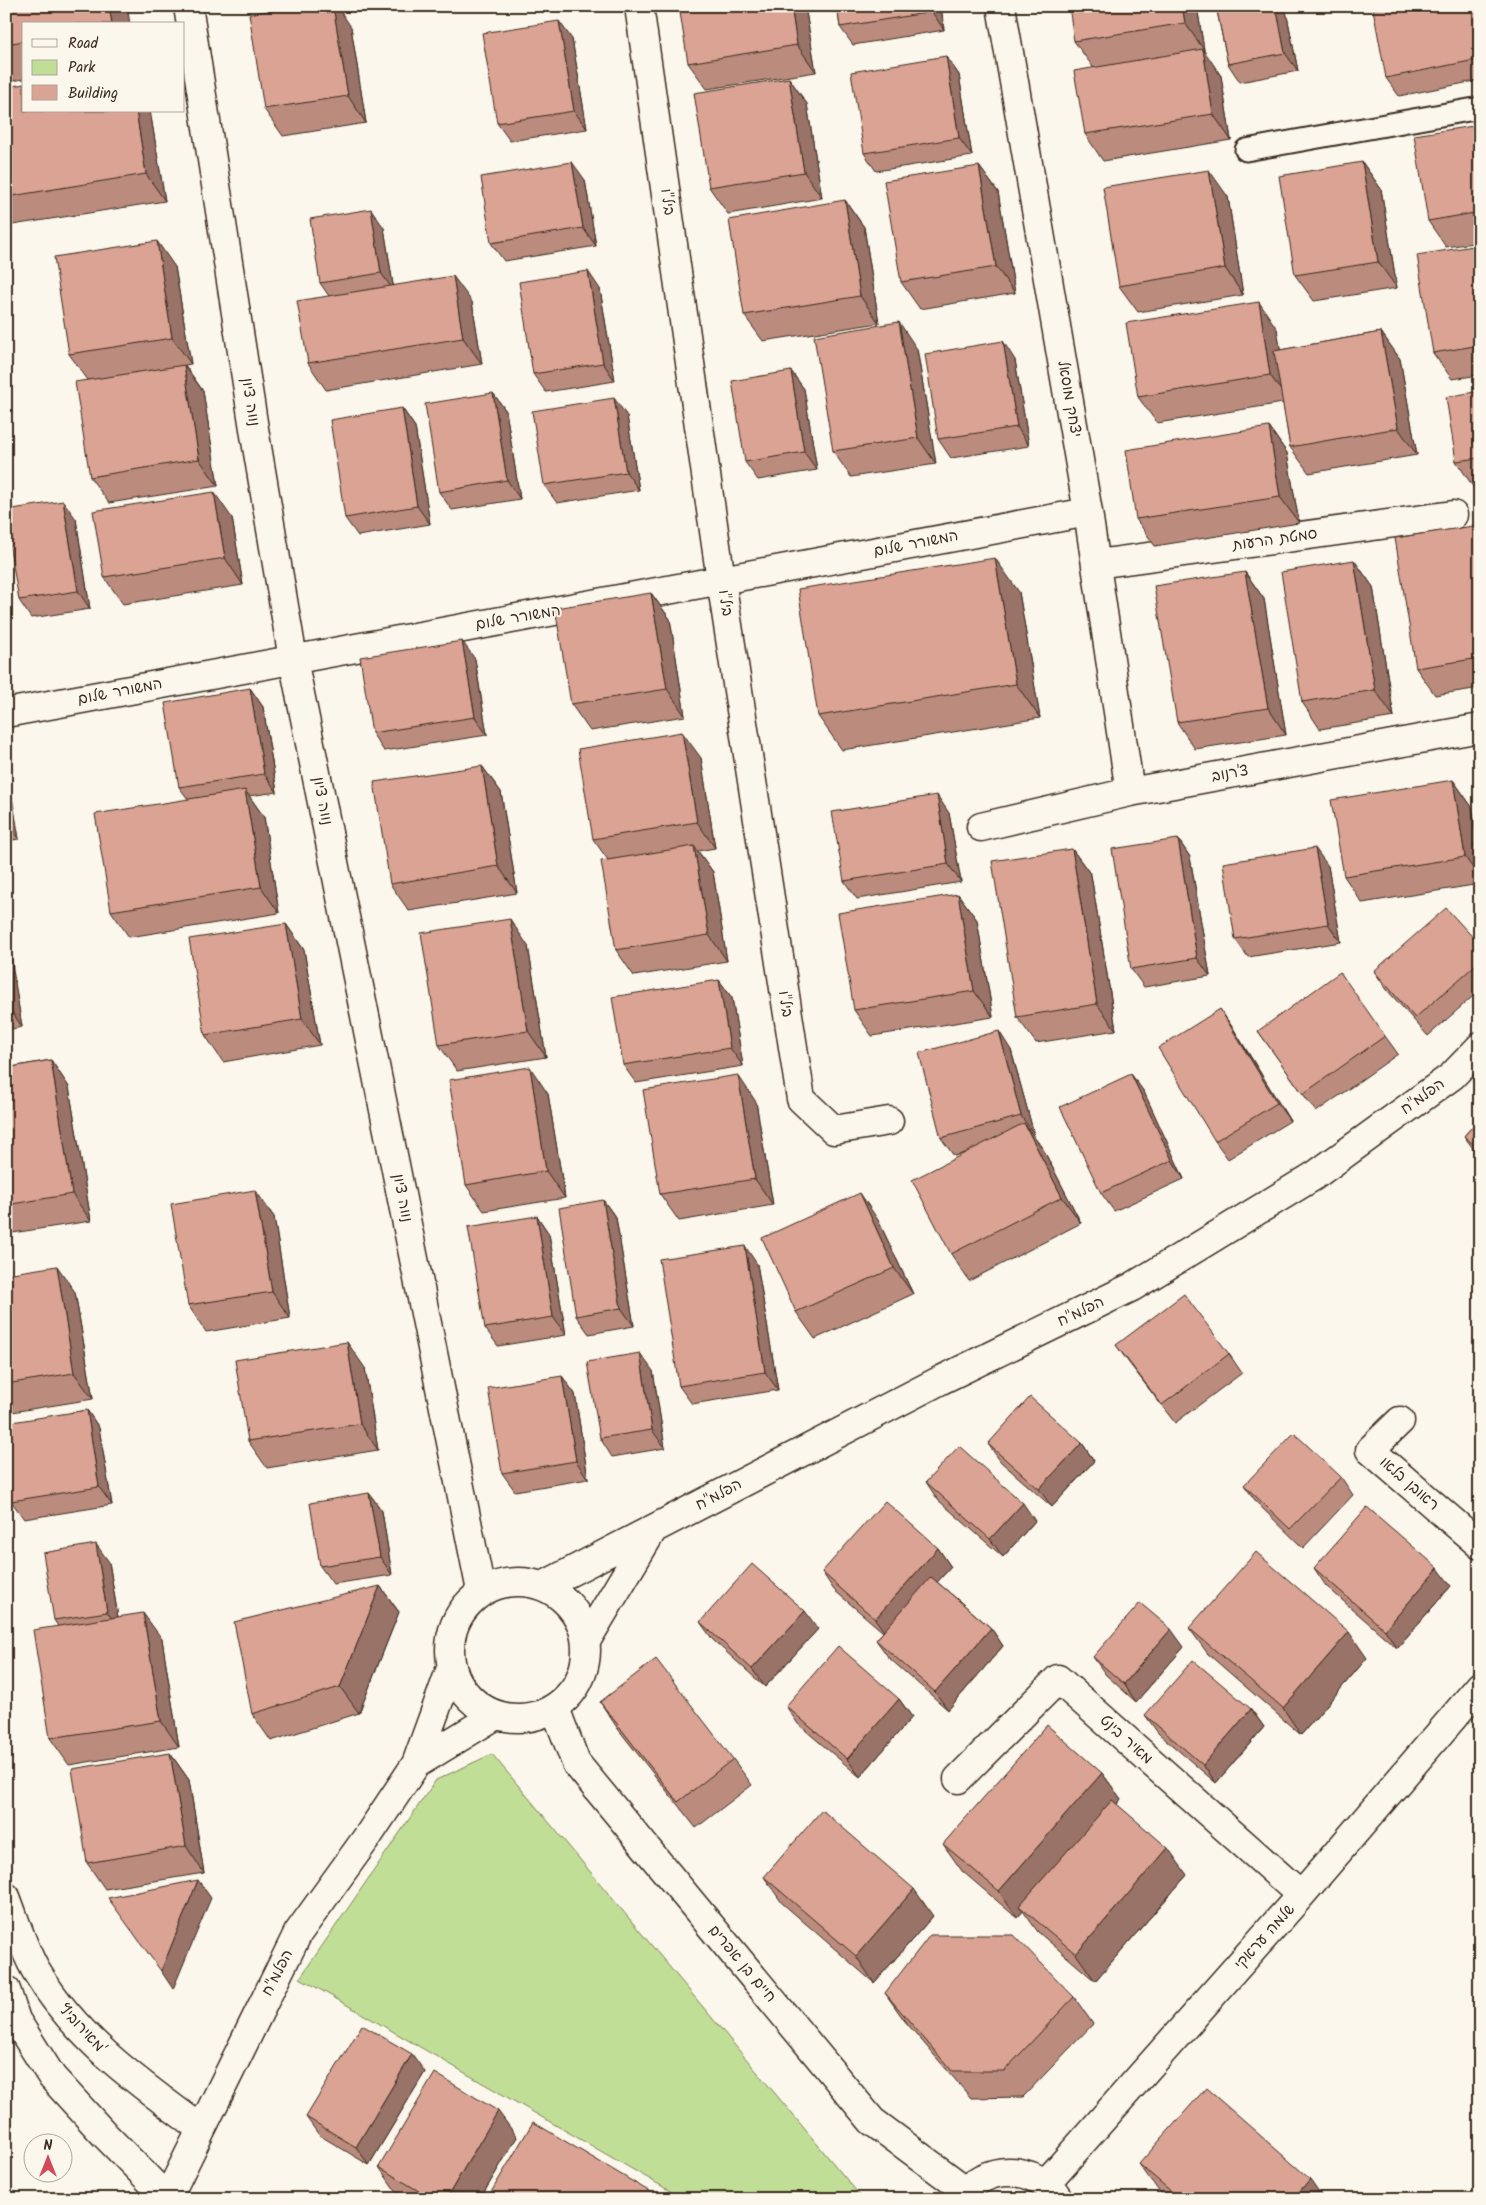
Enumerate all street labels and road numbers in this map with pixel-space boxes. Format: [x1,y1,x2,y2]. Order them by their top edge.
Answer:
street label: ביל"ו [653,187,681,217]
street label: יצחק מוסאל [1050,359,1088,439]
street label: נווה ציון [234,376,266,428]
street label: סמטת הרעות [1230,522,1319,558]
street label: המשורר שלום [872,524,960,564]
street label: ביל"ו [711,588,739,618]
street label: המשורר שלום [474,599,562,637]
street label: המשורר שלום [76,672,164,712]
street label: צ'רנוב [1210,759,1250,789]
street label: נווה ציון [306,775,338,827]
street label: ביל"ו [771,989,799,1019]
street label: הפלמ"ח [1396,1073,1450,1121]
street label: נווה ציון [386,1172,418,1224]
street label: הפלמ"ח [1053,1290,1109,1334]
street label: ראובן בלאו [1374,1451,1444,1517]
street label: הפלמ"ח [691,1473,747,1517]
street label: מאיר בינט [1094,1709,1158,1771]
street label: שלמה עראקי [1229,1899,1301,1975]
street label: חיים בן אפרים [702,1920,782,2008]
street label: הפלמ"ח [256,1945,300,2001]
street label: מאירוביץ' [53,1999,112,2060]

